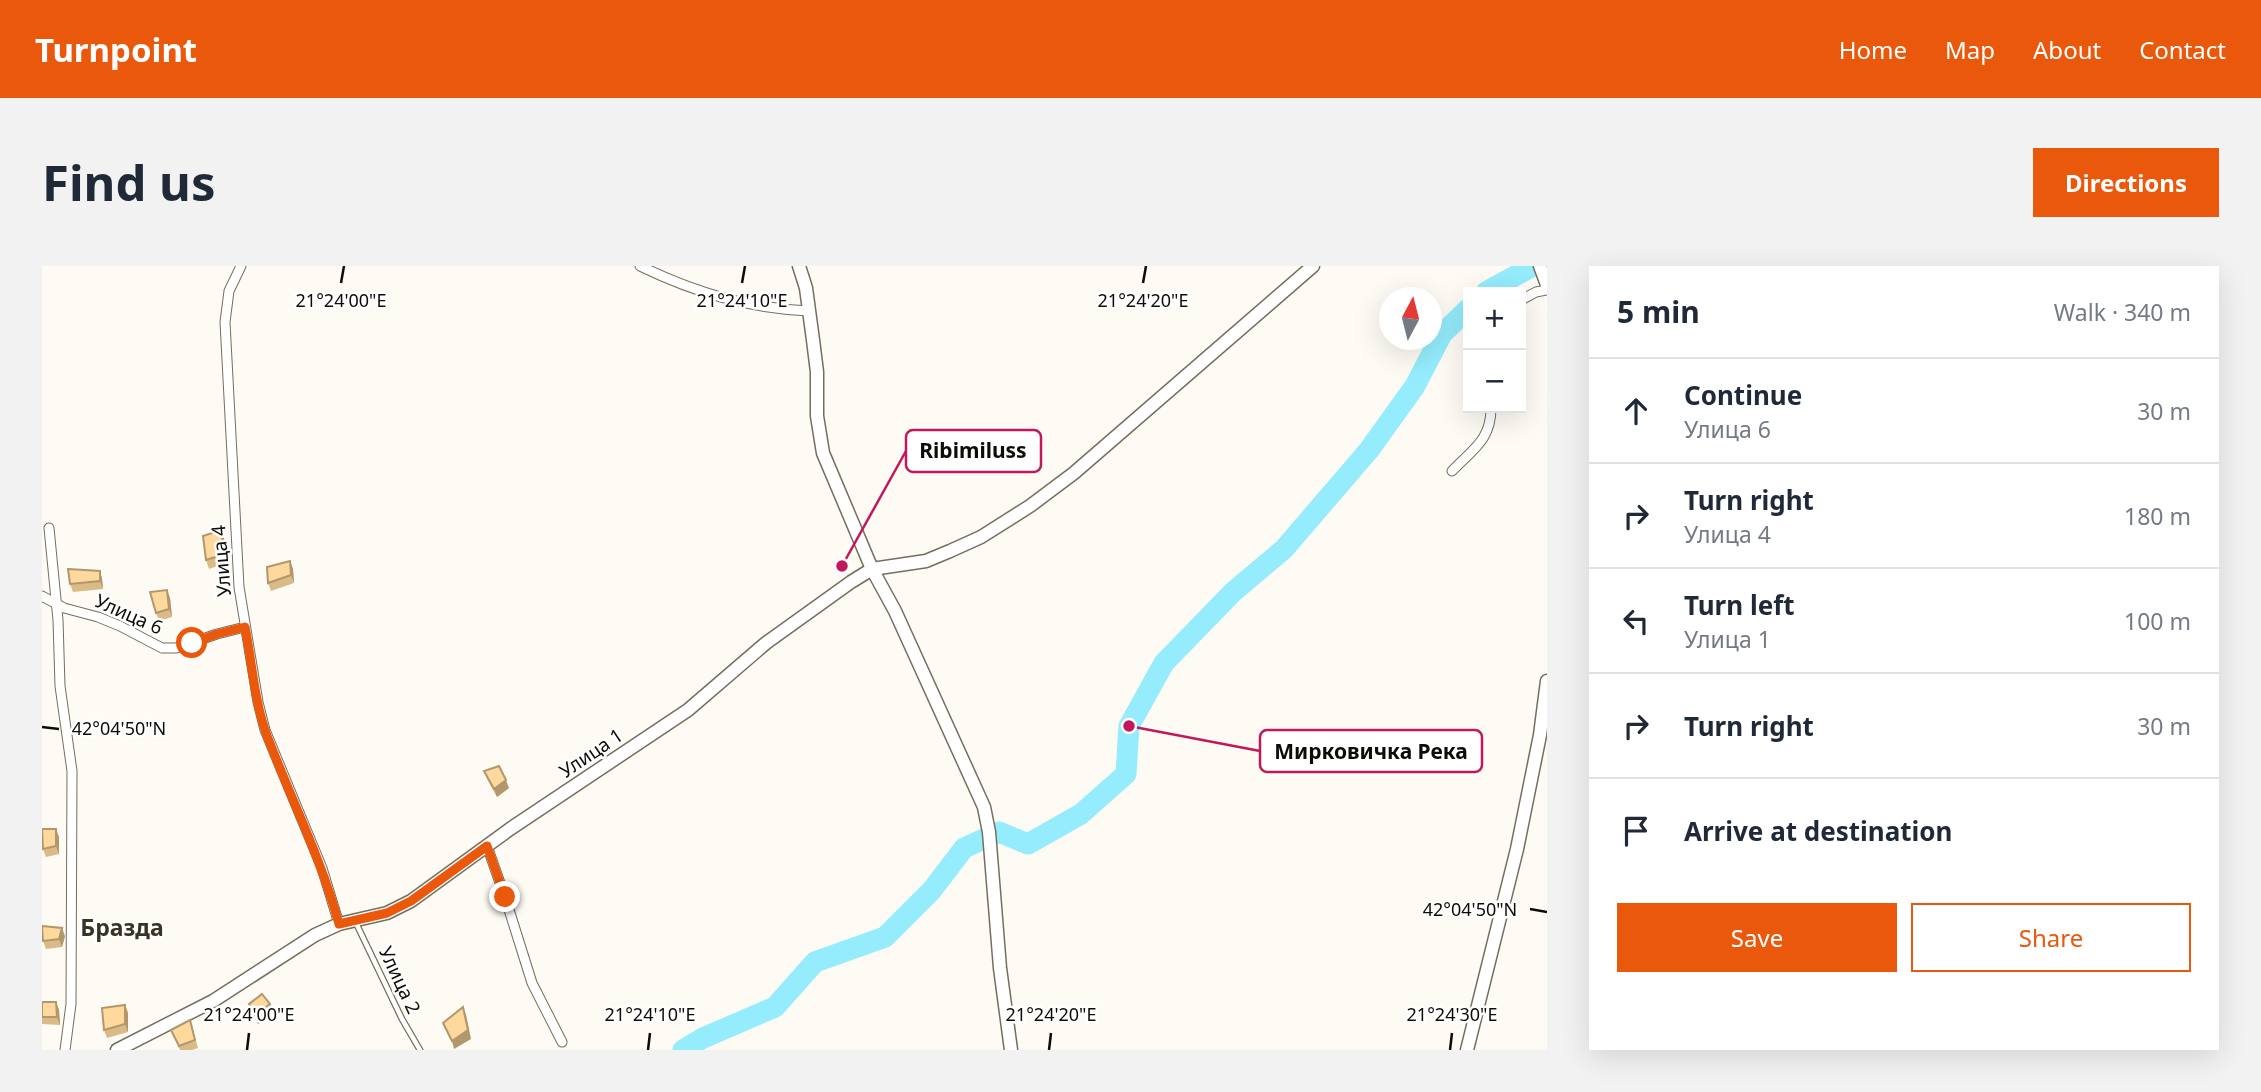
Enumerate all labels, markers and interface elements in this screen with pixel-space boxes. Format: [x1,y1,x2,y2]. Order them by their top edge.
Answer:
text: Turnpoint [35,27,197,72]
text: Home [1839,33,1907,66]
text: Map [1945,33,1995,66]
text: About [2033,33,2101,66]
text: Contact [2139,33,2226,66]
button: Directions [2033,148,2219,217]
text: Find us [42,149,216,215]
north arrow [1379,287,1442,350]
map controls [1463,287,1526,413]
button: + [1463,287,1526,350]
text: 21°24'00"E [296,288,386,312]
text: 21°24'10"E [697,288,787,312]
text: 21°24'20"E [1098,288,1188,312]
text: 5 min [1617,291,1700,332]
text: Walk · 340 m [2054,296,2191,328]
button: − [1463,350,1526,413]
text: Continue [1684,377,1802,413]
icon: ahead [1617,392,1655,430]
text: 30 m [2137,395,2191,427]
text: Улица 6 [1684,413,1771,445]
callout: Ribimiluss [906,430,1041,472]
text: Ribimiluss [919,436,1027,464]
text: Turn right [1684,482,1814,518]
icon: right [1617,497,1655,535]
text: 180 m [2124,500,2191,532]
text: Улица 4 [1684,518,1771,550]
street label: Улица 4 [205,524,237,598]
text: Turn left [1684,587,1795,623]
street label: Улица 6 [91,588,167,640]
icon: left [1617,602,1655,640]
text: 100 m [2124,605,2191,637]
text: Улица 1 [1684,623,1771,655]
route start [176,627,207,658]
icon: right [1617,707,1655,745]
text: Turn right [1684,708,1814,744]
text: 30 m [2137,710,2191,742]
text: 42°04'50"N [72,716,166,740]
street label: Улица 1 [554,722,628,784]
callout: Мирковичка Река [1260,730,1482,772]
text: Мирковичка Река [1274,737,1468,765]
icon: arrive [1617,812,1655,850]
text: Arrive at destination [1684,813,1953,849]
route end [489,881,520,912]
text: 42°04'50"N [1423,897,1517,921]
button: Save [1617,903,1897,972]
button: Share [1911,903,2191,972]
district label: Бразда [80,911,164,943]
street label: Улица 2 [373,942,427,1018]
text: 21°24'00"E [204,1002,294,1026]
text: 21°24'10"E [605,1002,695,1026]
text: 21°24'20"E [1006,1002,1096,1026]
text: 21°24'30"E [1407,1002,1497,1026]

